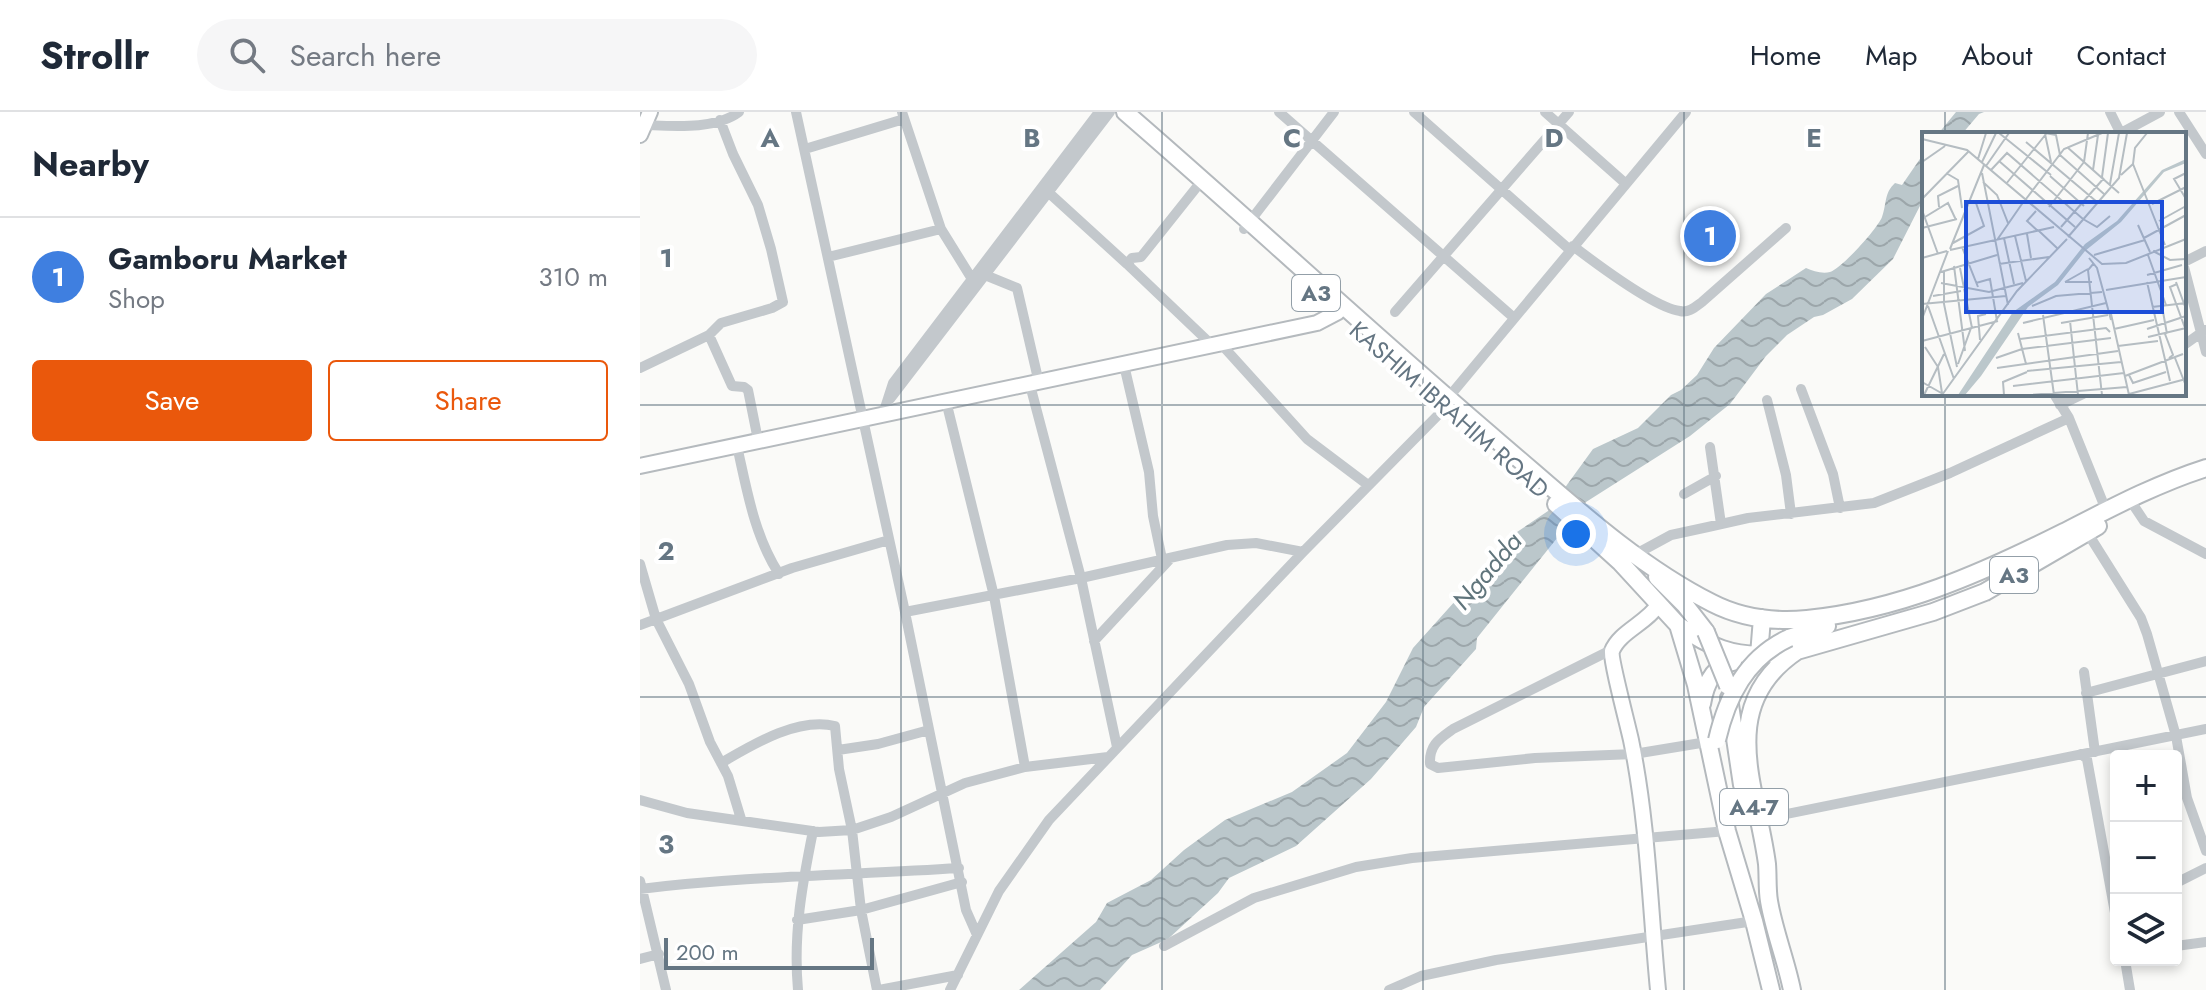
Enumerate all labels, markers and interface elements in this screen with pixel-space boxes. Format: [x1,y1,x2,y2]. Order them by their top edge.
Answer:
search box [197,19,757,91]
text: Strollr [40,28,149,83]
icon: search [225,33,269,77]
text: Search here [289,34,441,77]
text: Home [1750,35,1821,76]
text: Map [1865,35,1917,76]
text: About [1961,35,2033,76]
text: Contact [2077,35,2166,76]
text: A [759,119,780,157]
text: B [1023,119,1041,157]
text: C [1283,119,1301,157]
text: D [1544,119,1564,157]
text: E [1806,119,1822,157]
inset map [1922,132,2186,396]
text: Nearby [32,140,149,189]
pin: 1 [1684,206,1736,266]
text: Gamboru Market [108,237,347,280]
text: 1 [659,239,673,277]
text: 1 [51,258,65,296]
text: 310 m [538,258,608,296]
road number: A3 [1292,275,1340,311]
text: Shop [108,280,165,318]
street label: KASHIM IBRAHIM ROAD [1342,313,1557,506]
button: Save [32,360,312,441]
button: Share [328,360,608,441]
your location [1556,514,1596,554]
water label: Ngadda [1443,523,1531,618]
text: 2 [657,532,675,570]
road number: A3 [1990,557,2038,593]
map controls [2110,750,2182,966]
button: + [2110,750,2182,822]
road number: A4-7 [1720,789,1788,825]
button: − [2110,822,2182,894]
text: 3 [658,825,674,863]
button: layers [2110,894,2182,966]
scale bar [664,934,874,970]
text: 200 m [676,936,739,968]

